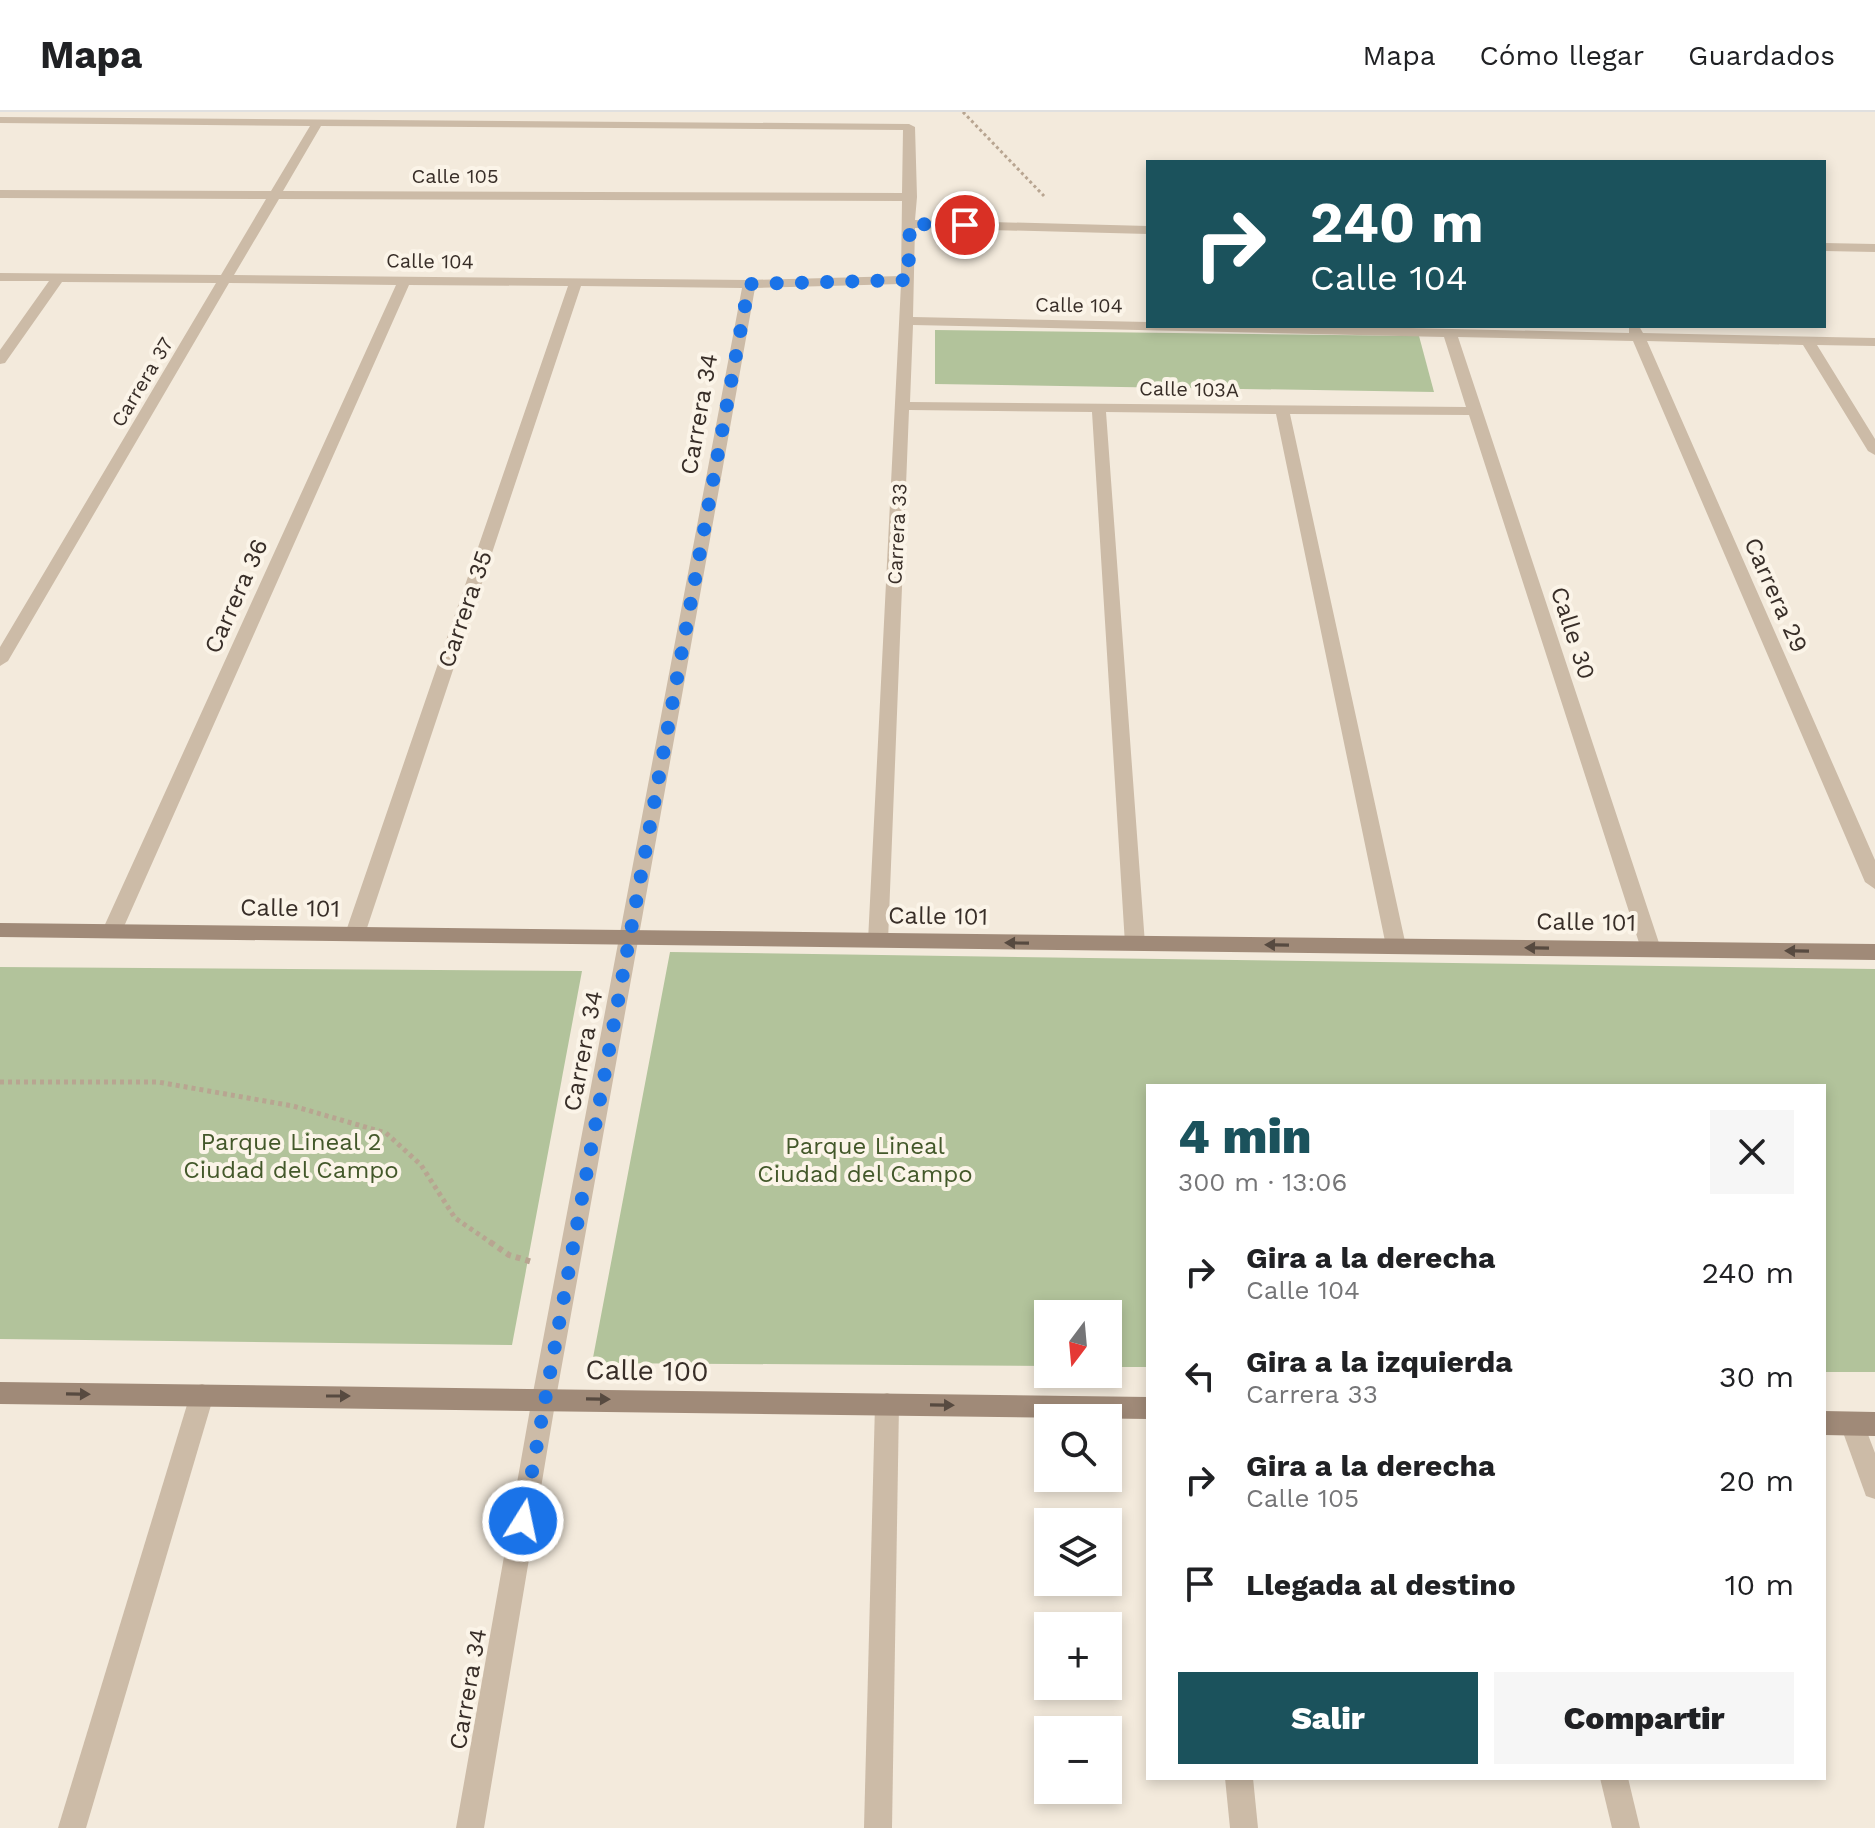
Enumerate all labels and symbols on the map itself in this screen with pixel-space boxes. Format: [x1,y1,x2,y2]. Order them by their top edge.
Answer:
street label: Calle 105 [411,164,499,188]
pin [931,191,999,259]
street label: Calle 104 [386,248,474,274]
street label: Calle 104 [1035,292,1123,318]
street label: Carrera 37 [106,333,178,431]
street label: Carrera 34 [675,351,723,477]
street label: Calle 103A [1139,376,1239,402]
street label: Carrera 33 [882,483,912,585]
street label: Carrera 29 [1738,533,1814,657]
street label: Carrera 36 [198,534,274,658]
street label: Carrera 35 [432,547,498,671]
street label: Calle 30 [1545,583,1601,683]
street label: Calle 101 [240,893,340,923]
street label: Calle 101 [888,901,988,931]
street label: Calle 101 [1536,907,1636,937]
one-way arrow [1004,936,1029,949]
one-way arrow [1264,939,1289,951]
one-way arrow [1524,942,1549,954]
one-way arrow [1784,945,1809,957]
street label: Carrera 34 [558,988,608,1114]
park label: Parque Lineal 2 Ciudad del Campo [183,1128,399,1184]
park label: Parque Lineal Ciudad del Campo [757,1132,973,1188]
north arrow [1034,1300,1122,1388]
street label: Calle 100 [585,1353,709,1388]
one-way arrow [66,1388,91,1400]
one-way arrow [326,1390,351,1402]
one-way arrow [586,1393,611,1405]
one-way arrow [930,1399,955,1411]
position arrow [481,1479,565,1563]
street label: Carrera 34 [444,1626,492,1752]

